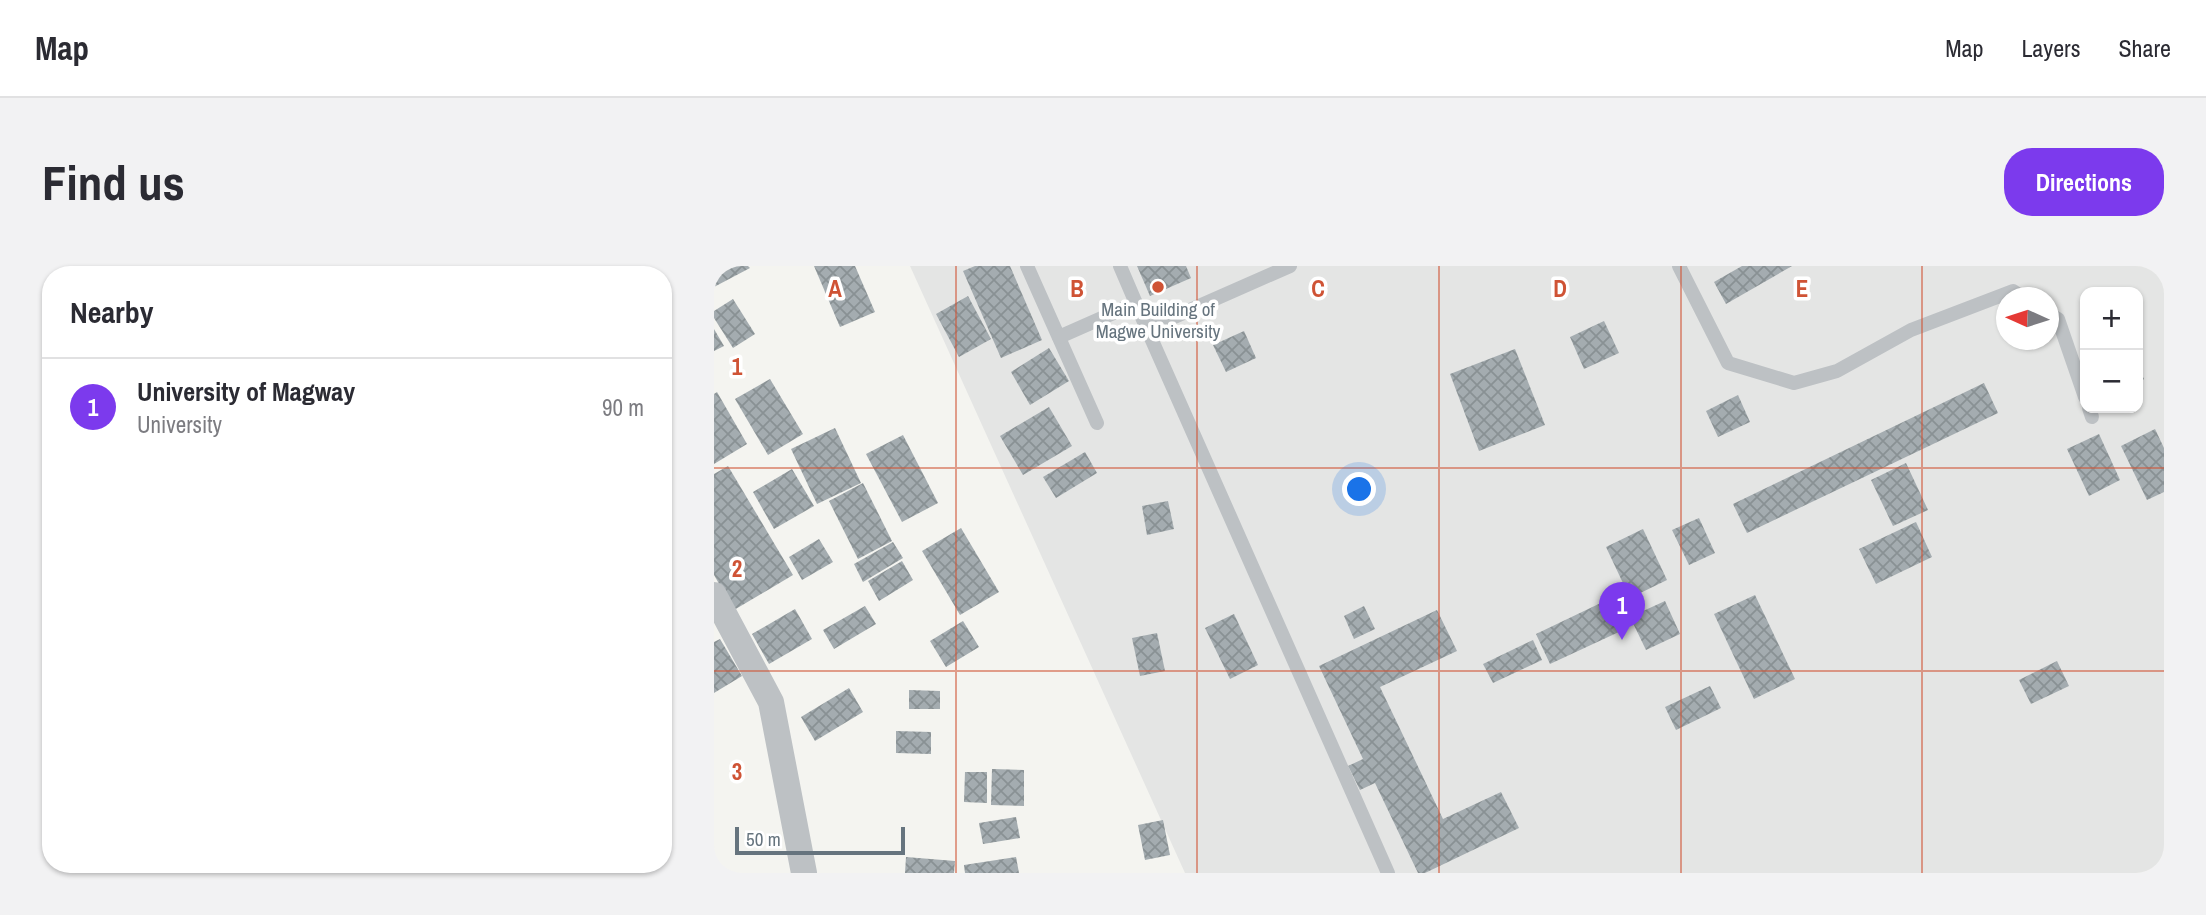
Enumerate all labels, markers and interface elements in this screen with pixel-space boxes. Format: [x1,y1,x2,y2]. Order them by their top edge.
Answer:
text: Map [35,26,89,70]
text: Map [1945,32,1983,64]
text: Layers [2021,32,2080,64]
text: Share [2118,32,2171,64]
button: Directions [2004,148,2164,216]
text: Find us [42,149,185,215]
text: A [828,273,842,304]
text: B [1070,273,1084,304]
text: C [1311,273,1325,304]
text: D [1553,273,1567,304]
text: E [1796,273,1808,304]
marker: Main Building of Magwe University [1150,279,1166,295]
north arrow [1996,287,2059,350]
map controls [2080,287,2143,413]
button: + [2080,287,2143,350]
text: Nearby [70,292,153,332]
place label: Main Building of Magwe University [1096,296,1221,344]
button: − [2080,350,2143,413]
text: 1 [732,351,743,382]
text: University of Magway [137,374,355,409]
text: 1 [88,392,98,423]
text: 90 m [602,392,644,423]
text: University [137,409,222,440]
your location [1342,472,1376,506]
text: 2 [732,553,742,584]
pin: 1 [1599,582,1645,640]
text: 3 [732,756,742,787]
scale bar [735,824,905,856]
text: 50 m [746,826,781,852]

